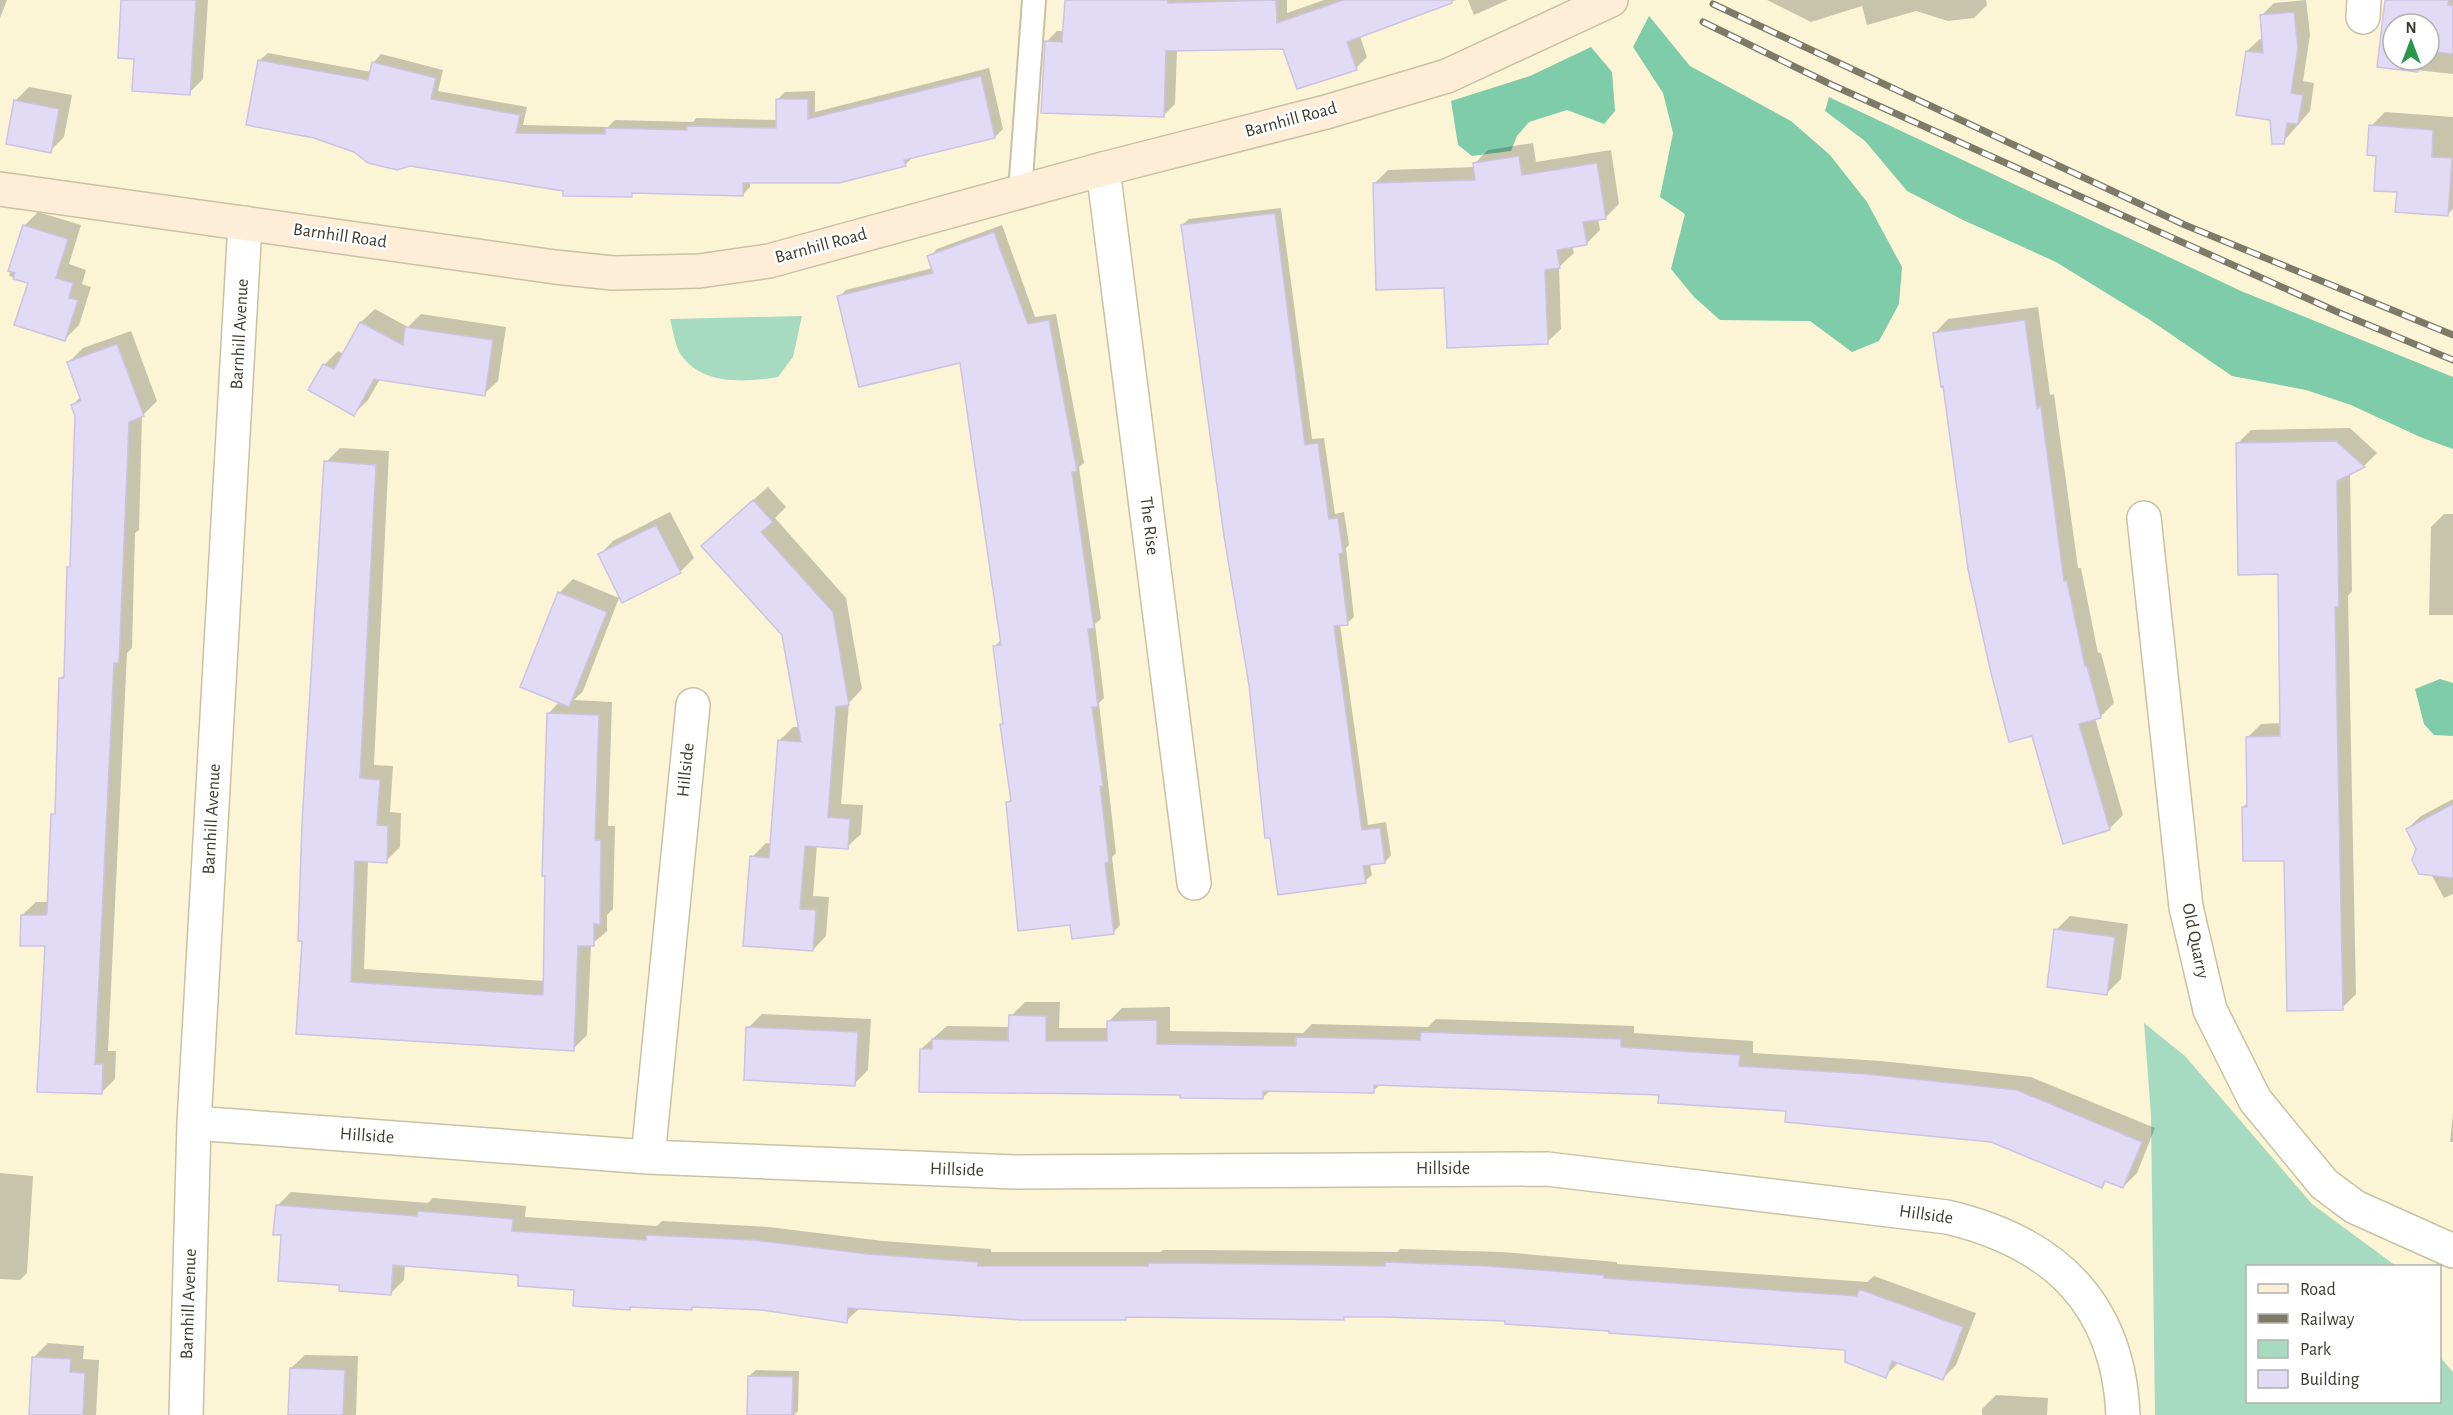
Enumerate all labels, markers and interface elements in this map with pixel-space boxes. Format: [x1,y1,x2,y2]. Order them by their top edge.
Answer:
north arrow [2381,12,2441,72]
text: N [2405,20,2417,36]
street label: Barnhill Road [1243,99,1339,141]
street label: Barnhill Road [292,221,388,251]
street label: Barnhill Road [773,225,869,267]
street label: Barnhill Avenue [228,278,252,390]
street label: The Rise [1136,496,1162,556]
street label: Hillside [674,742,698,798]
street label: Barnhill Avenue [200,763,224,875]
street label: Old Quarry [2178,902,2212,981]
street label: Hillside [339,1125,395,1147]
street label: Hillside [930,1160,984,1180]
street label: Hillside [1416,1160,1470,1178]
street label: Hillside [1898,1202,1954,1228]
street label: Barnhill Avenue [178,1248,200,1360]
legend [2246,1265,2441,1403]
text: Road [2300,1281,2336,1299]
text: Railway [2300,1311,2355,1329]
text: Park [2300,1341,2332,1359]
text: Building [2300,1371,2360,1389]

